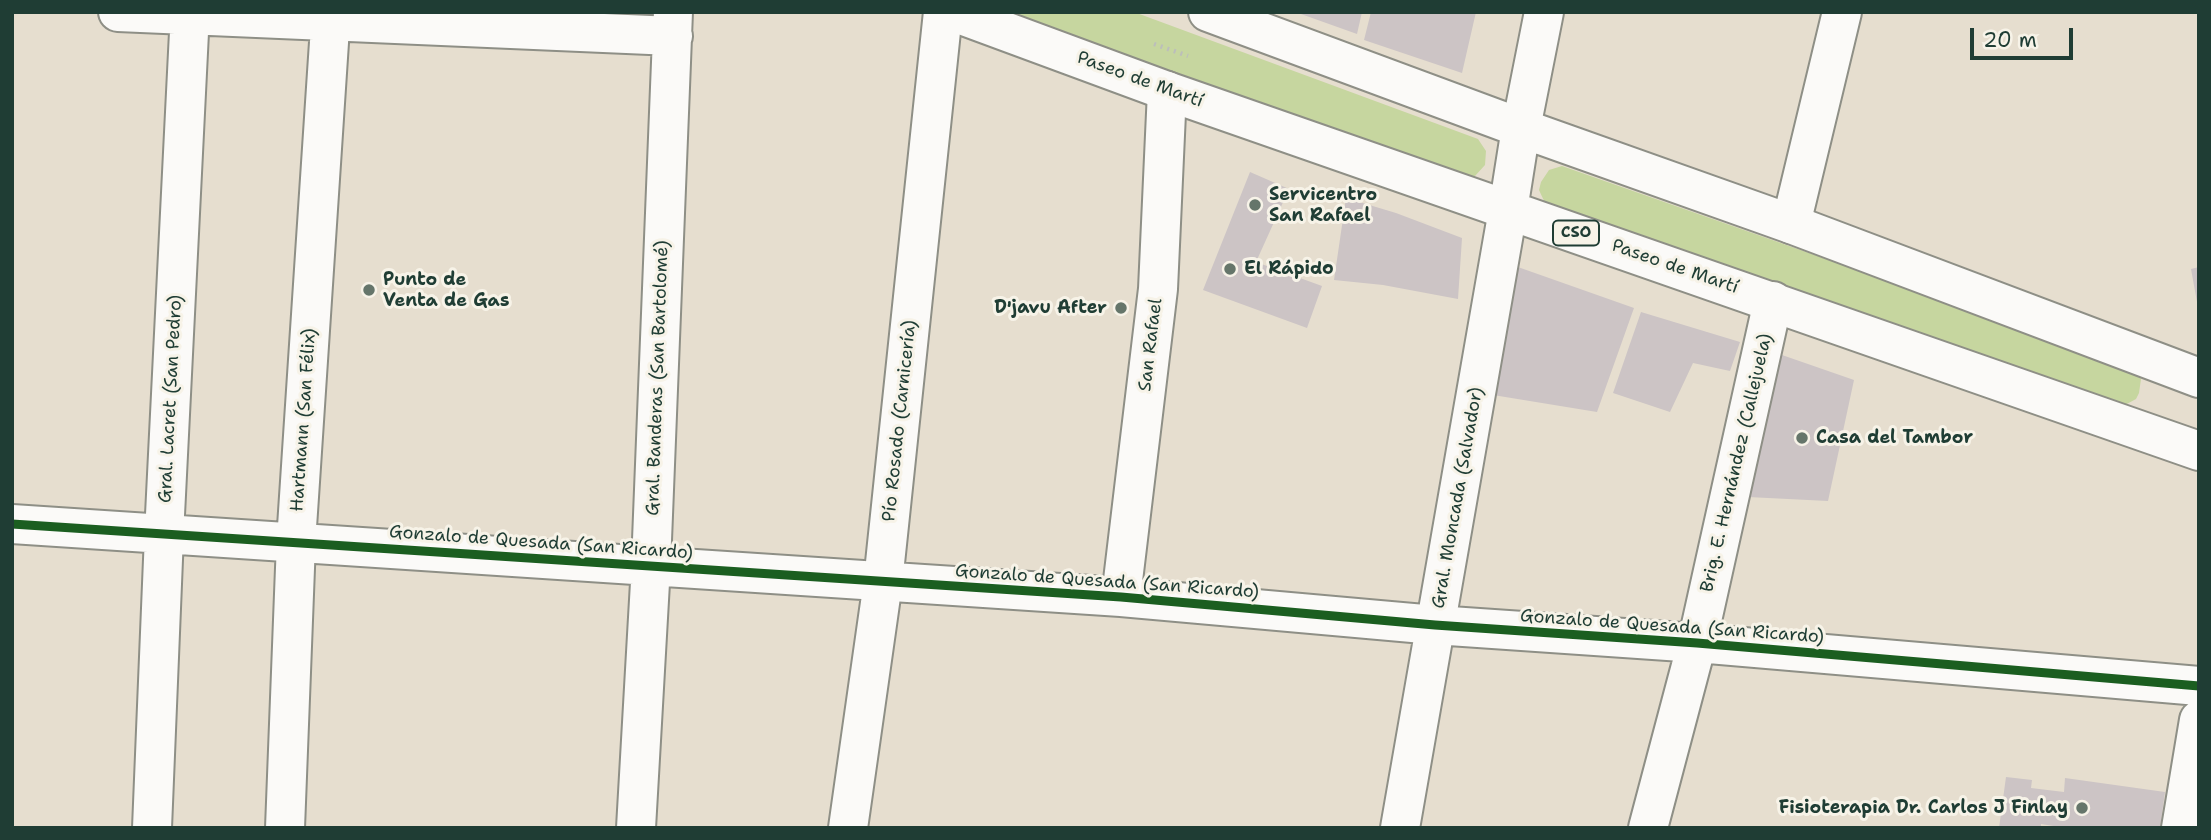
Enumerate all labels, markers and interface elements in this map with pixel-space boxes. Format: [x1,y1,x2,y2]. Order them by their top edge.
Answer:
scale bar [1973,14,2076,58]
text: 20 m [1983,26,2037,54]
street label: Paseo de Martí [1074,47,1206,113]
place label: Servicentro San Rafael [1269,184,1377,227]
marker: Servicentro San Rafael [1247,197,1263,213]
road number: CSO [1553,220,1599,246]
street label: Paseo de Martí [1609,235,1741,299]
street label: Gral. Banderas (San Bartolomé) [642,240,674,516]
place label: El Rápido [1244,258,1334,280]
marker: El Rápido [1222,261,1238,277]
place label: Punto de Venta de Gas [383,269,509,312]
marker: Punto de Venta de Gas [361,282,377,298]
street label: Gral. Lacret (San Pedro) [155,294,187,504]
place label: D'javu After [994,297,1107,319]
street label: San Rafael [1135,297,1167,393]
marker: D'javu After [1113,300,1129,316]
street label: Pío Rosado (Carnicería) [879,319,921,523]
street label: Hartmann (San Félix) [287,327,321,513]
street label: Brig. E. Hernández (Callejuela) [1697,332,1777,594]
street label: Gral. Moncada (Salvador) [1428,386,1488,610]
place label: Casa del Tambor [1816,427,1973,449]
marker: Casa del Tambor [1794,430,1810,446]
street label: Gonzalo de Quesada (San Ricardo) [388,522,694,564]
street label: Gonzalo de Quesada (San Ricardo) [954,561,1260,603]
street label: Gonzalo de Quesada (San Ricardo) [1519,606,1825,648]
place label: Fisioterapia Dr. Carlos J Finlay [1779,797,2068,819]
marker: Fisioterapia Dr. Carlos J Finlay [2074,800,2090,816]

